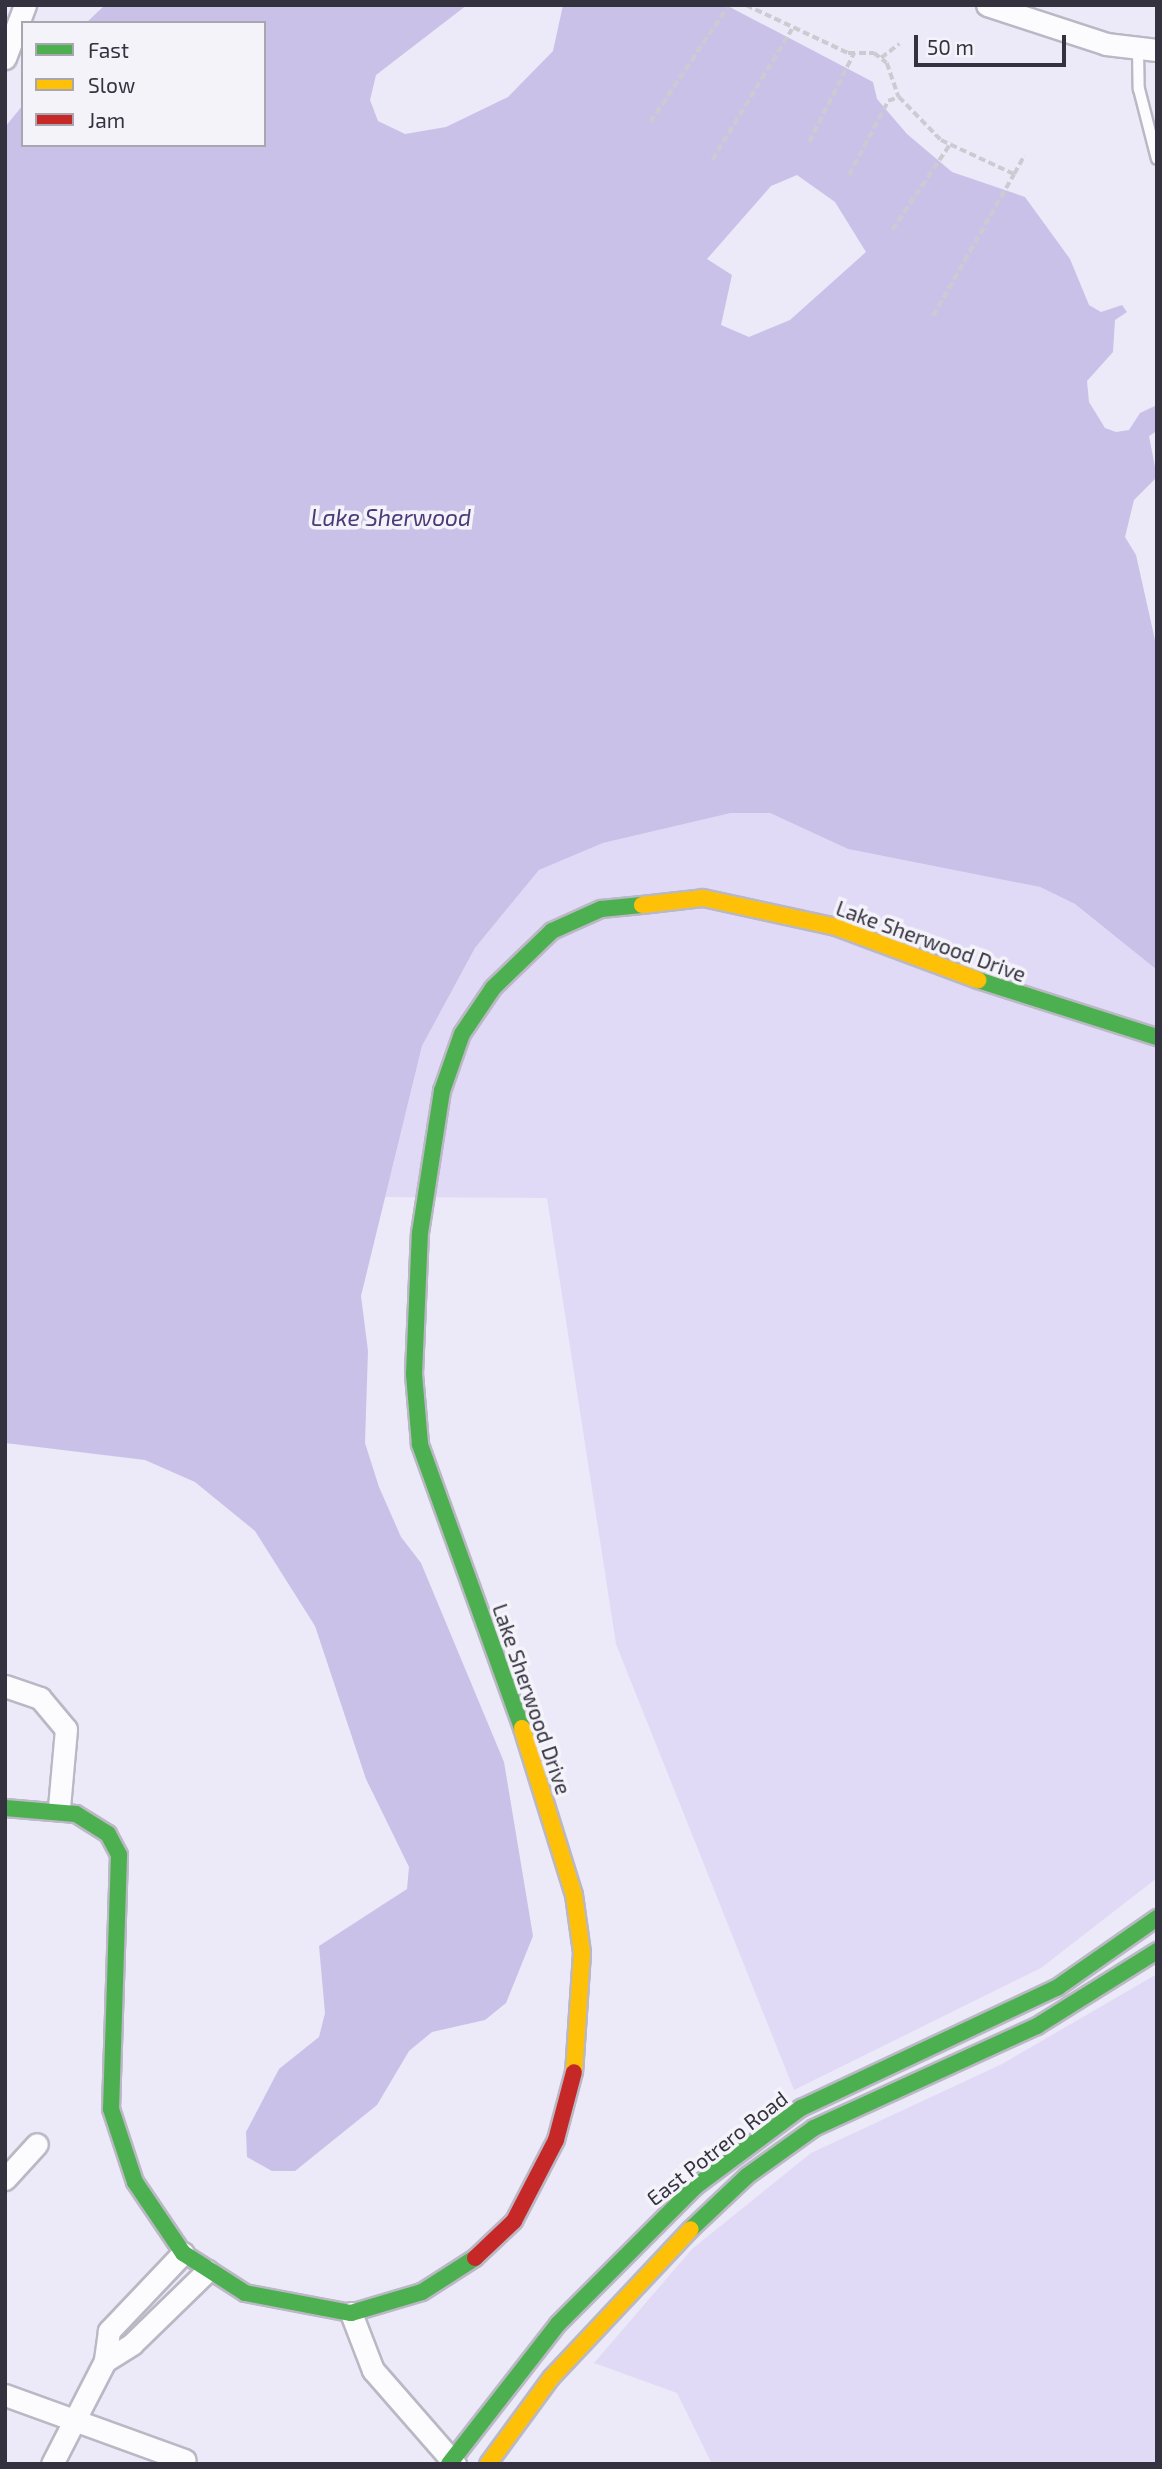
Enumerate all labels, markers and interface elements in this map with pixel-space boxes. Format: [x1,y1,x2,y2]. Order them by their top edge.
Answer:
legend [21,21,266,147]
scale bar [917,21,1069,65]
text: 50 m [927,34,974,59]
text: Fast [88,37,129,62]
text: Slow [88,72,135,97]
text: Jam [88,107,125,132]
water label: Lake Sherwood [311,503,471,531]
street label: Lake Sherwood Drive [833,895,1029,987]
street label: Lake Sherwood Drive [488,1600,576,1798]
street label: East Potrero Road [642,2085,792,2211]

